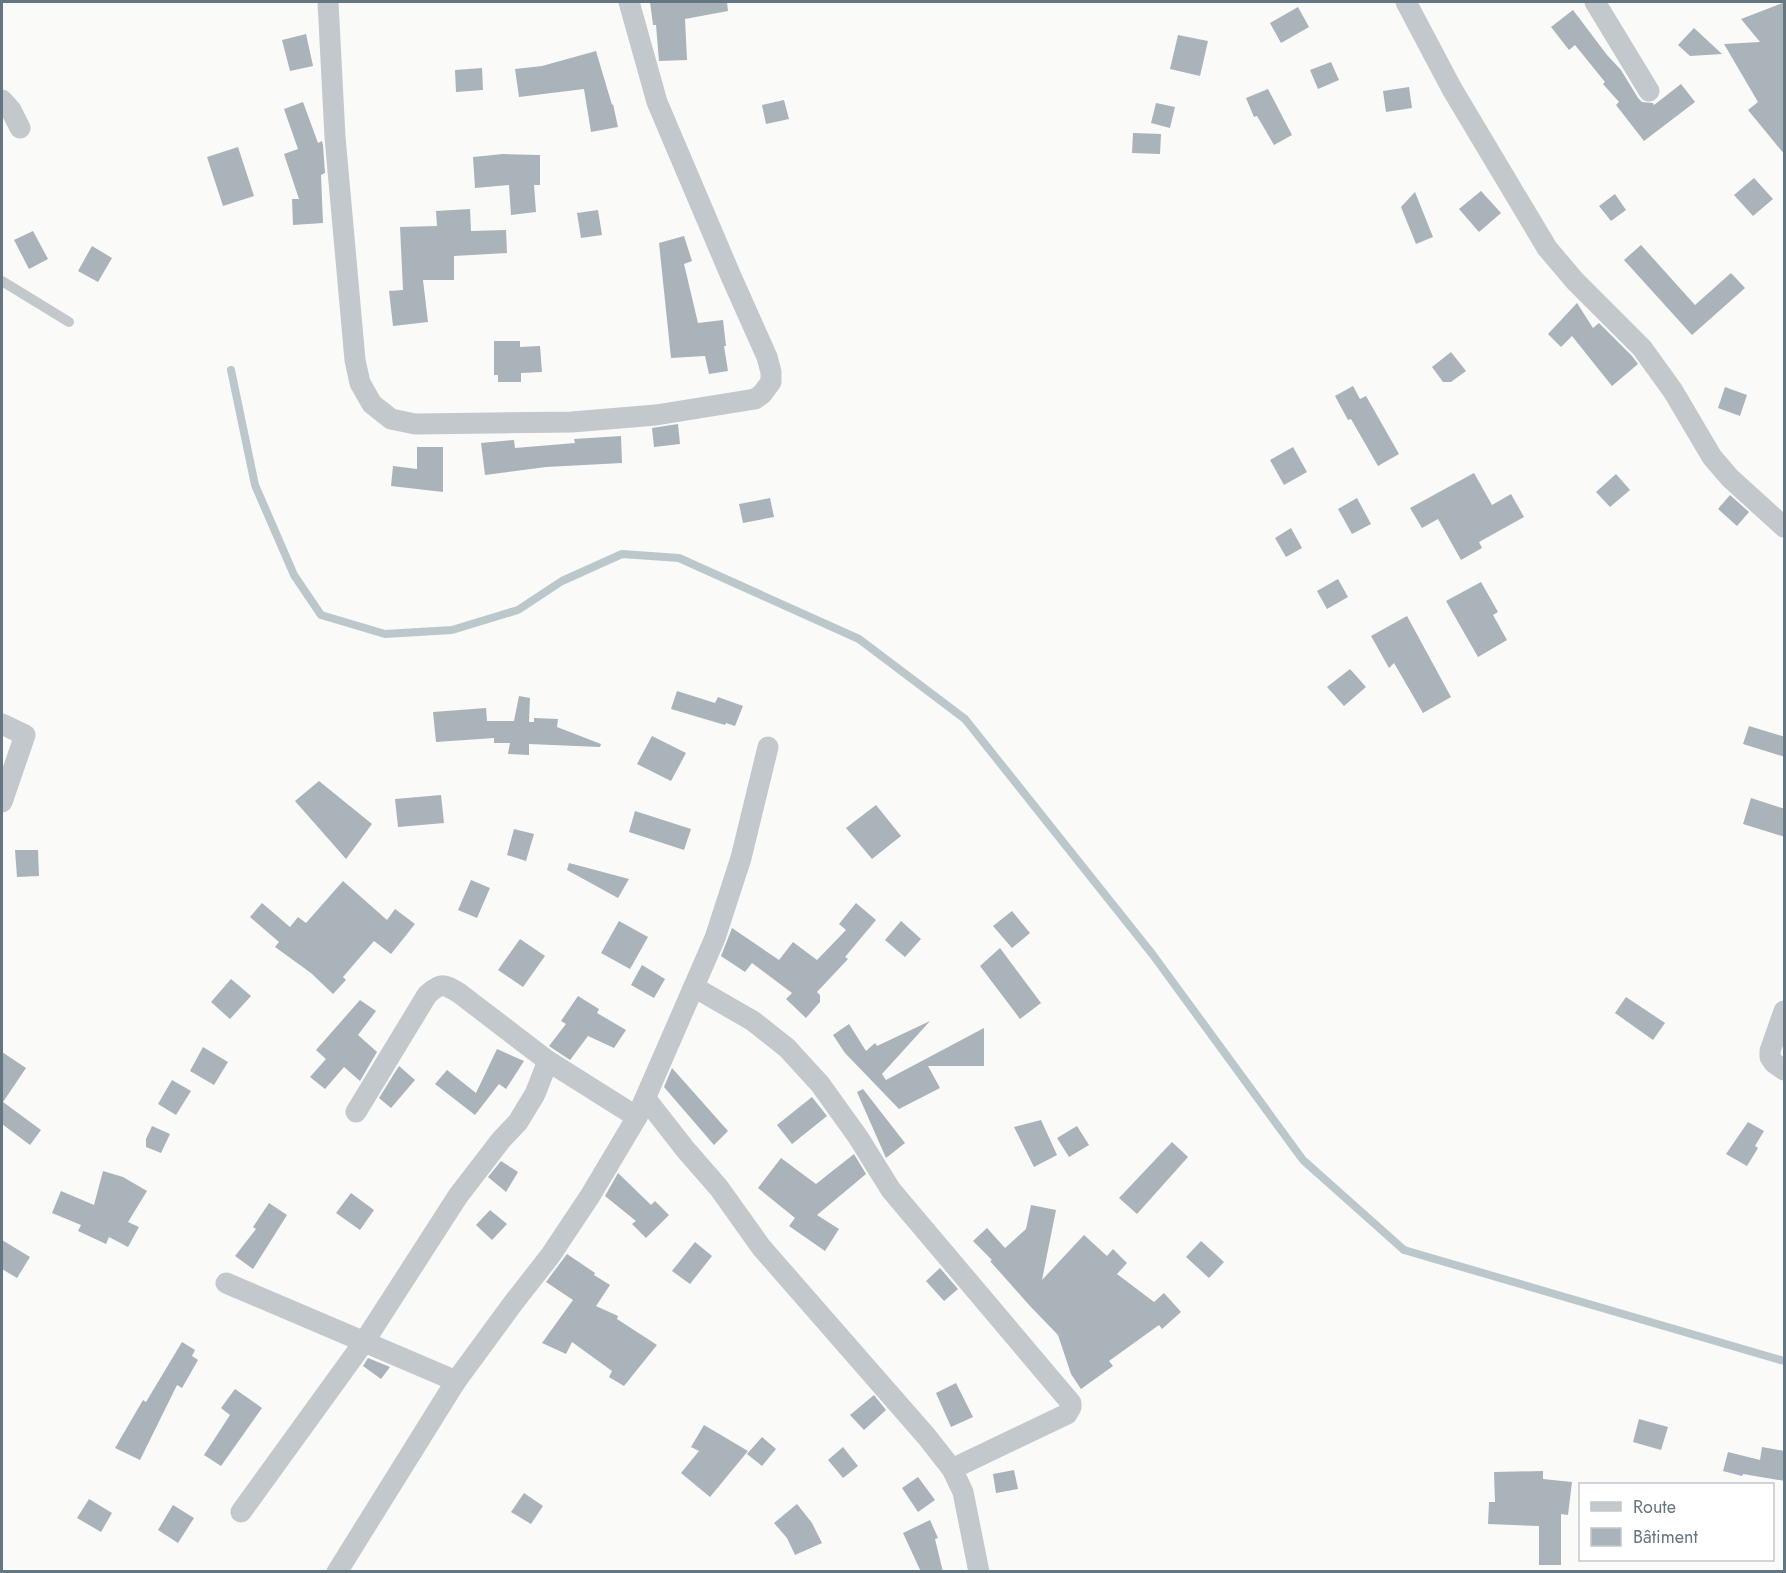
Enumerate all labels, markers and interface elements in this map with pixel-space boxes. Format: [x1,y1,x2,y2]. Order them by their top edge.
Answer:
legend [1579,1483,1774,1561]
text: Route [1633,1494,1676,1520]
text: Bâtiment [1633,1524,1699,1550]

